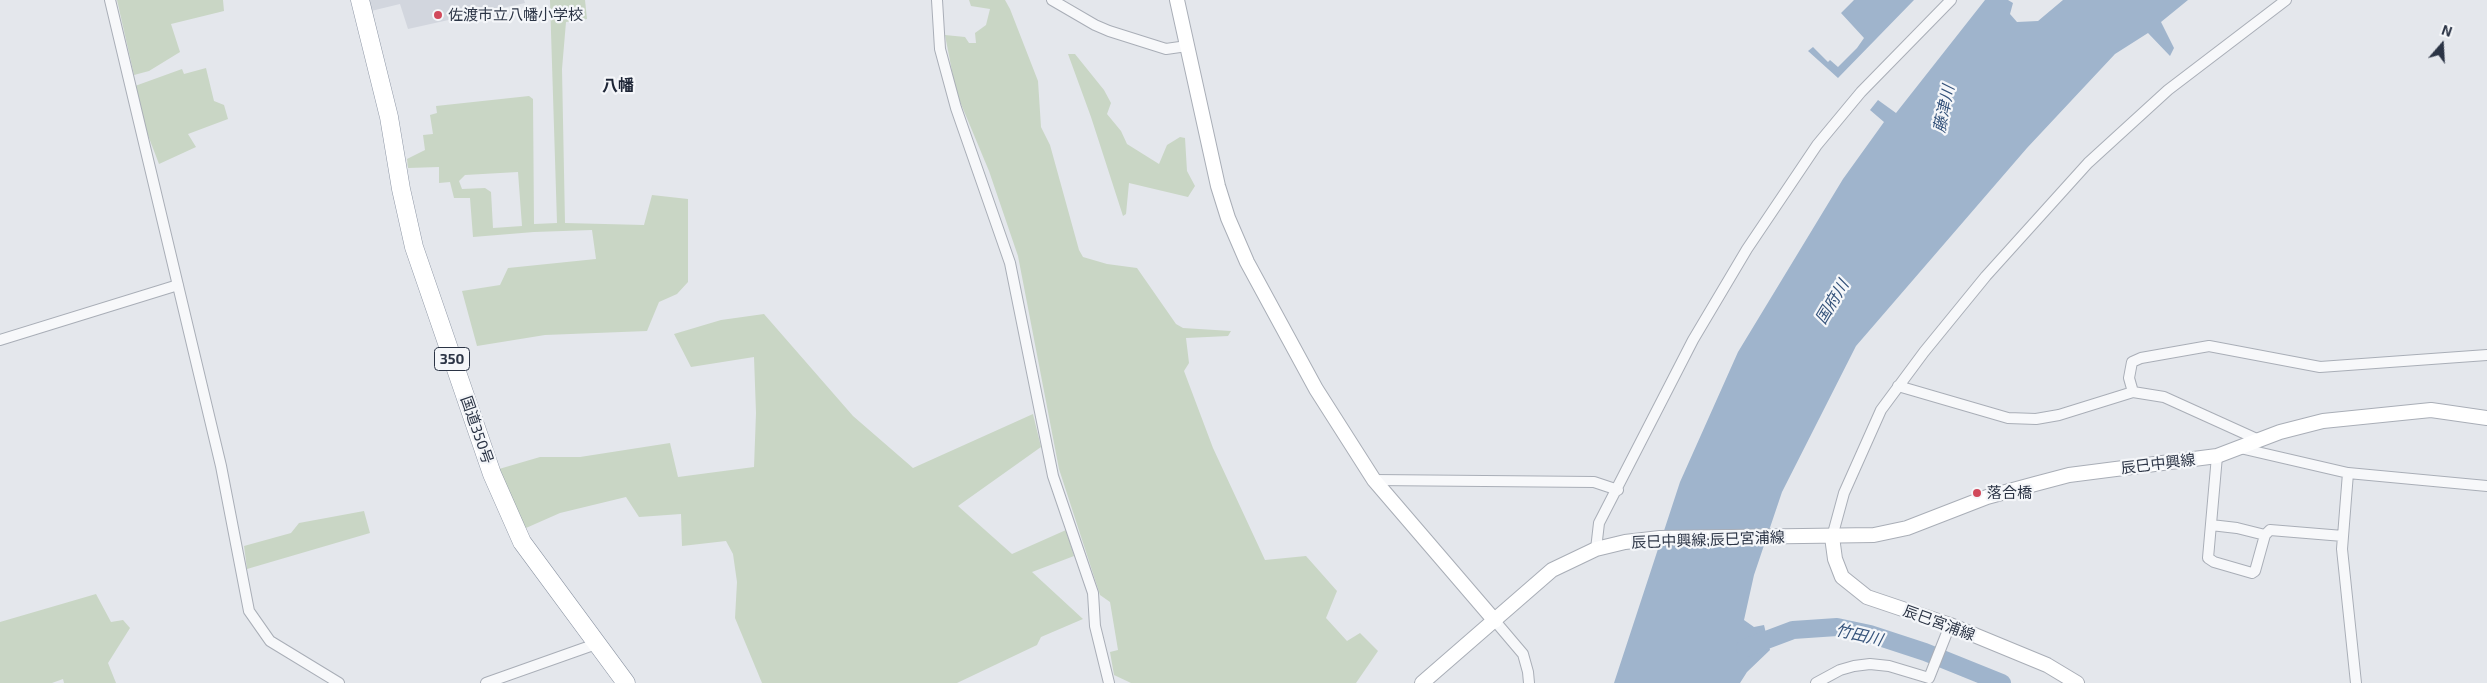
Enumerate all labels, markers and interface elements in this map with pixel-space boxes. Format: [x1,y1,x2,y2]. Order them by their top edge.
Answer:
place label: 佐渡市立八幡小学校 [448,6,583,24]
marker: 佐渡市立八幡小学校 [432,9,444,21]
north arrow [2417,20,2467,70]
text: N [2439,21,2455,40]
district label: 八幡 [602,76,634,96]
water label: 藤津川 [1930,84,1958,134]
water label: 国府川 [1811,276,1853,328]
road number: 350 [434,348,470,370]
street label: 国道350号 [457,394,497,466]
street label: 辰巳中興線 [2120,450,2196,478]
place label: 落合橋 [1987,484,2032,502]
marker: 落合橋 [1971,487,1983,499]
street label: 辰巳中興線;辰巳宮浦線 [1631,528,1785,552]
street label: 辰巳宮浦線 [1901,602,1977,644]
water label: 竹田川 [1833,620,1885,650]

